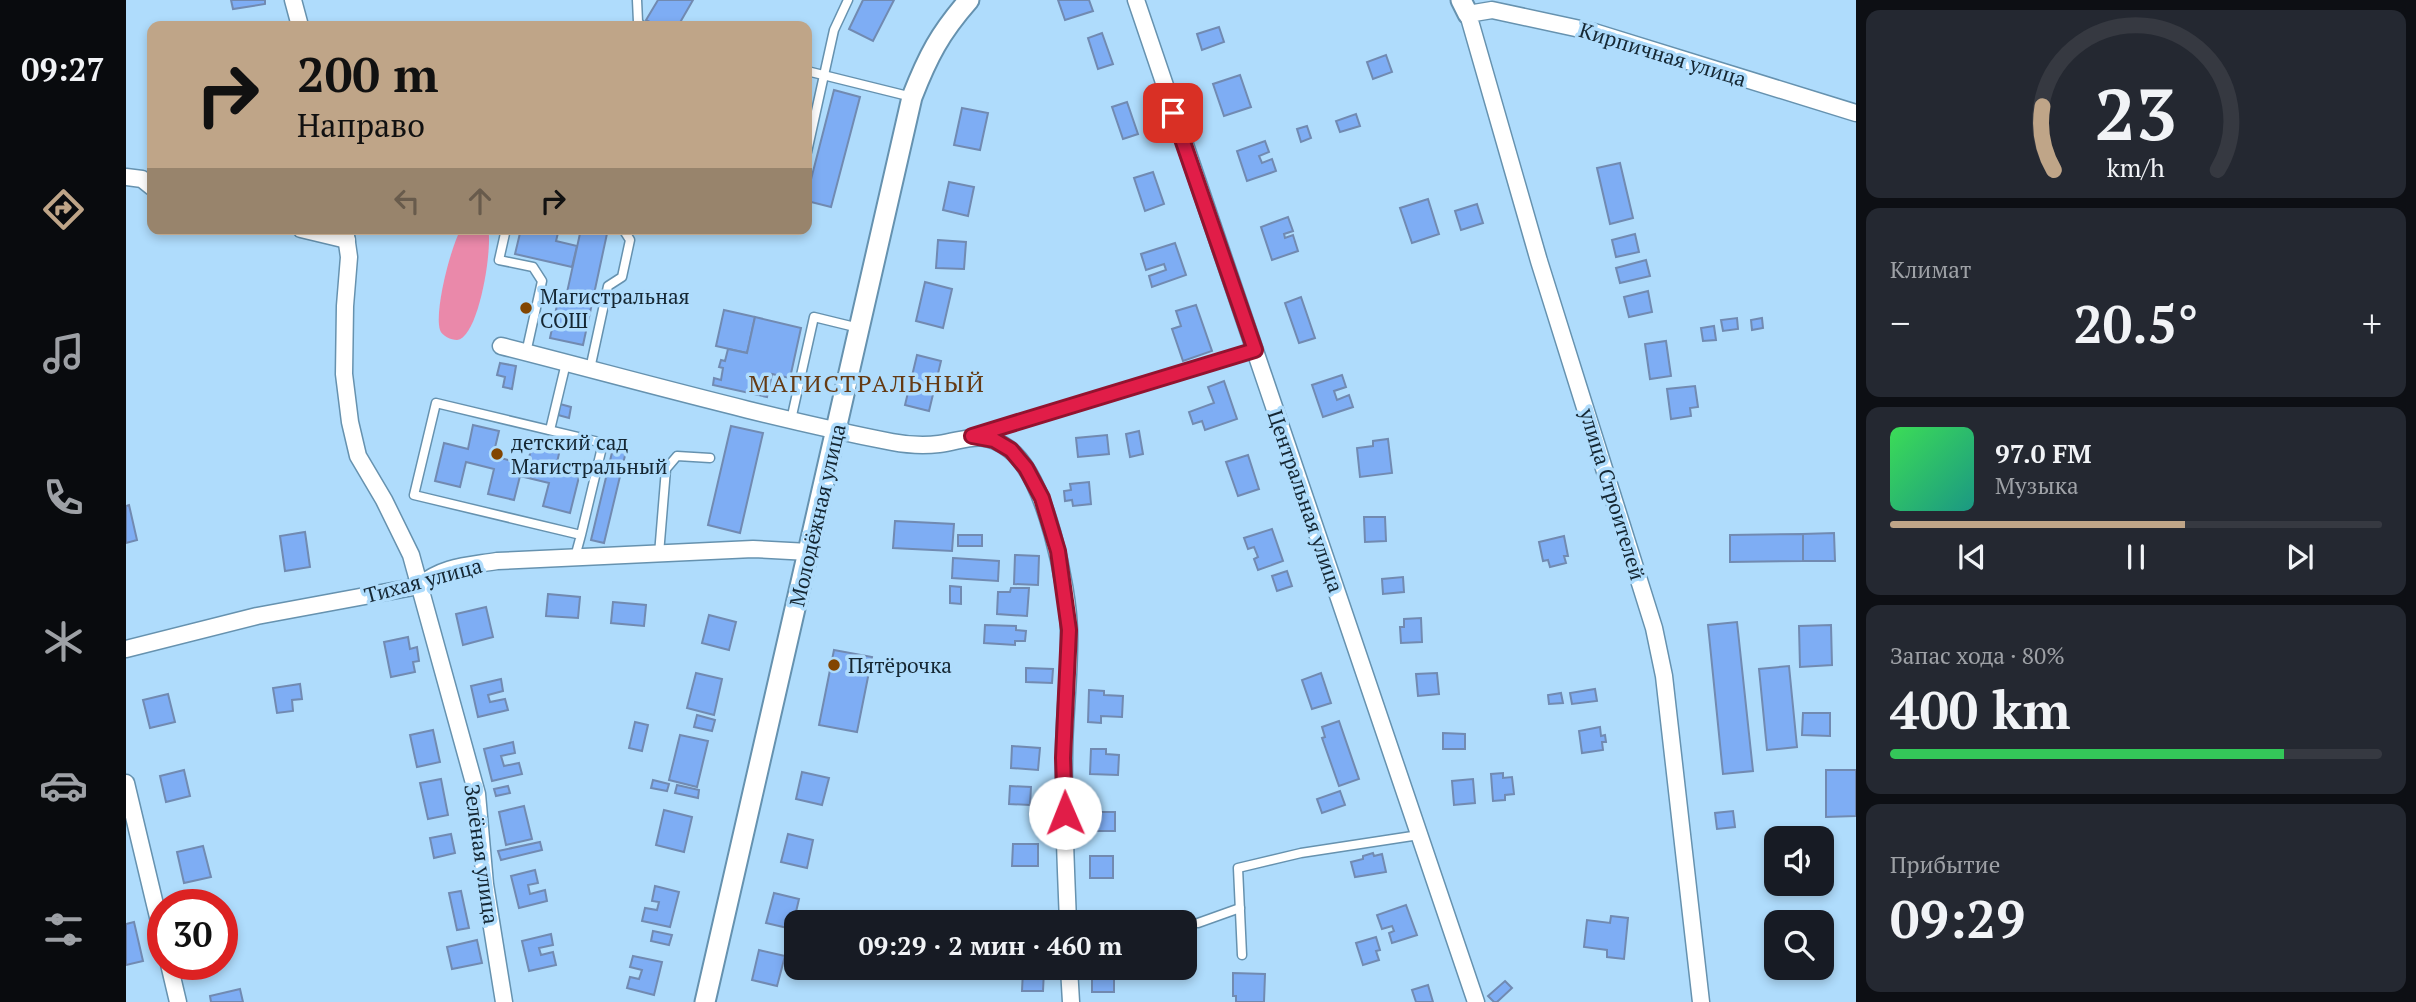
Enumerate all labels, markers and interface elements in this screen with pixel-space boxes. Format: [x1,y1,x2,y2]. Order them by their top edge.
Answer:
street label: Кирпичная улица [1576,15,1750,93]
text: 200 m [297,41,439,106]
text: 09:27 [21,48,105,90]
icon: right [182,49,273,140]
text: 23 [2095,65,2177,162]
pin [1143,83,1203,143]
icon: arrive [1154,94,1192,132]
text: Направо [297,104,425,146]
text: km/h [2107,151,2165,184]
icon: left [388,182,426,220]
icon: ahead [461,182,499,220]
icon: right [534,182,572,220]
icon: directions [39,185,88,234]
text: Климат [1890,254,1971,285]
place label: Магистральная СОШ [540,282,690,334]
text: 20.5° [2073,289,2199,358]
text: − [1890,298,1910,348]
text: + [2362,298,2382,348]
marker: Магистральная СОШ [518,300,534,316]
icon: music [39,329,88,378]
district label: МАГИСТРАЛЬНЫЙ [748,367,986,399]
street label: улица Строителей [1573,404,1652,583]
street label: Центральная улица [1262,406,1351,596]
street label: Молодёжная улица [782,420,852,609]
place label: детский сад Магистральный [511,428,668,480]
text: 97.0 FM [1995,436,2092,470]
marker: детский сад Магистральный [489,446,505,462]
text: Музыка [1995,470,2079,501]
icon: phone [39,473,88,522]
icon: previous [1953,538,1991,576]
icon: pause [2117,538,2155,576]
icon: next [2281,538,2319,576]
street label: Тихая улица [361,551,485,609]
icon: climate [39,617,88,666]
text: Запас хода · 80% [1890,640,2065,671]
place label: Пятёрочка [848,651,952,679]
marker: Пятёрочка [826,657,842,673]
text: 400 km [1890,675,2071,744]
icon: car [39,761,88,810]
position arrow [1028,776,1102,850]
street label: Зелёная улица [458,782,506,926]
map controls [1764,826,1834,980]
button: sound [1764,826,1834,896]
text: Прибытие [1890,849,2000,880]
text: 09:29 [1890,884,2025,953]
speed limit sign: 30 [147,889,238,980]
icon: filters [39,905,88,954]
button: search [1764,910,1834,980]
text: 09:29 · 2 мин · 460 m [859,928,1122,962]

